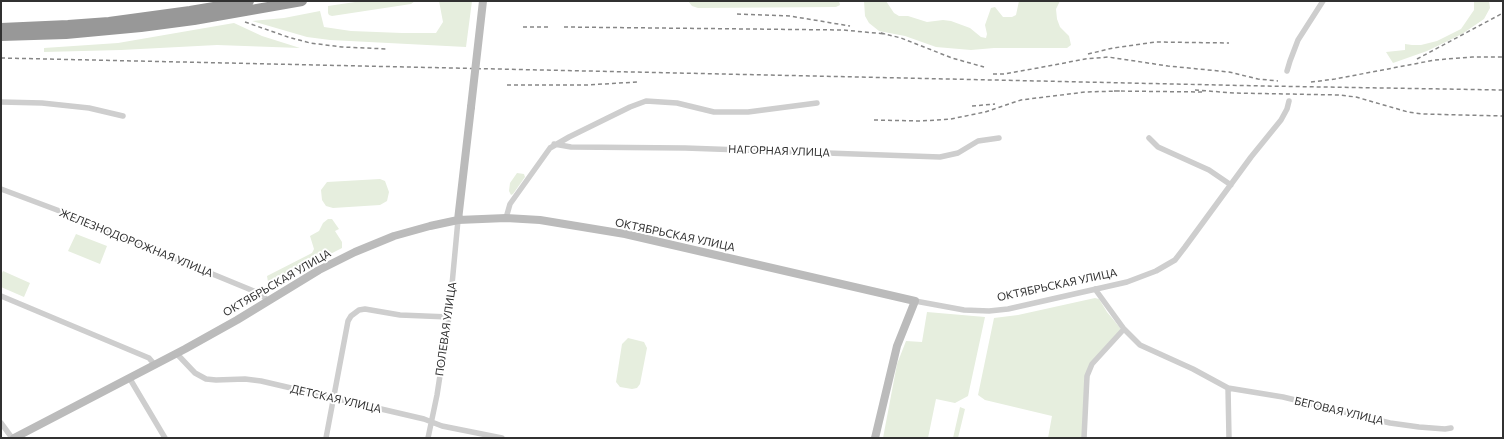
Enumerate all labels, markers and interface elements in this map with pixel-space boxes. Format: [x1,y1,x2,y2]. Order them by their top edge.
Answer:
street label: НАГОРНАЯ УЛИЦА [728,143,830,159]
street label: ЖЕЛЕЗНОДОРОЖНАЯ УЛИЦА [57,206,215,280]
street label: ОКТЯБРЬСКАЯ УЛИЦА [614,216,736,254]
street label: ОКТЯБРЬСКАЯ УЛИЦА [221,247,333,319]
street label: ОКТЯБРЬСКАЯ УЛИЦА [996,266,1118,304]
street label: ПОЛЕВАЯ УЛИЦА [433,281,459,377]
street label: ДЕТСКАЯ УЛИЦА [289,382,383,416]
street label: БЕГОВАЯ УЛИЦА [1293,394,1385,428]

